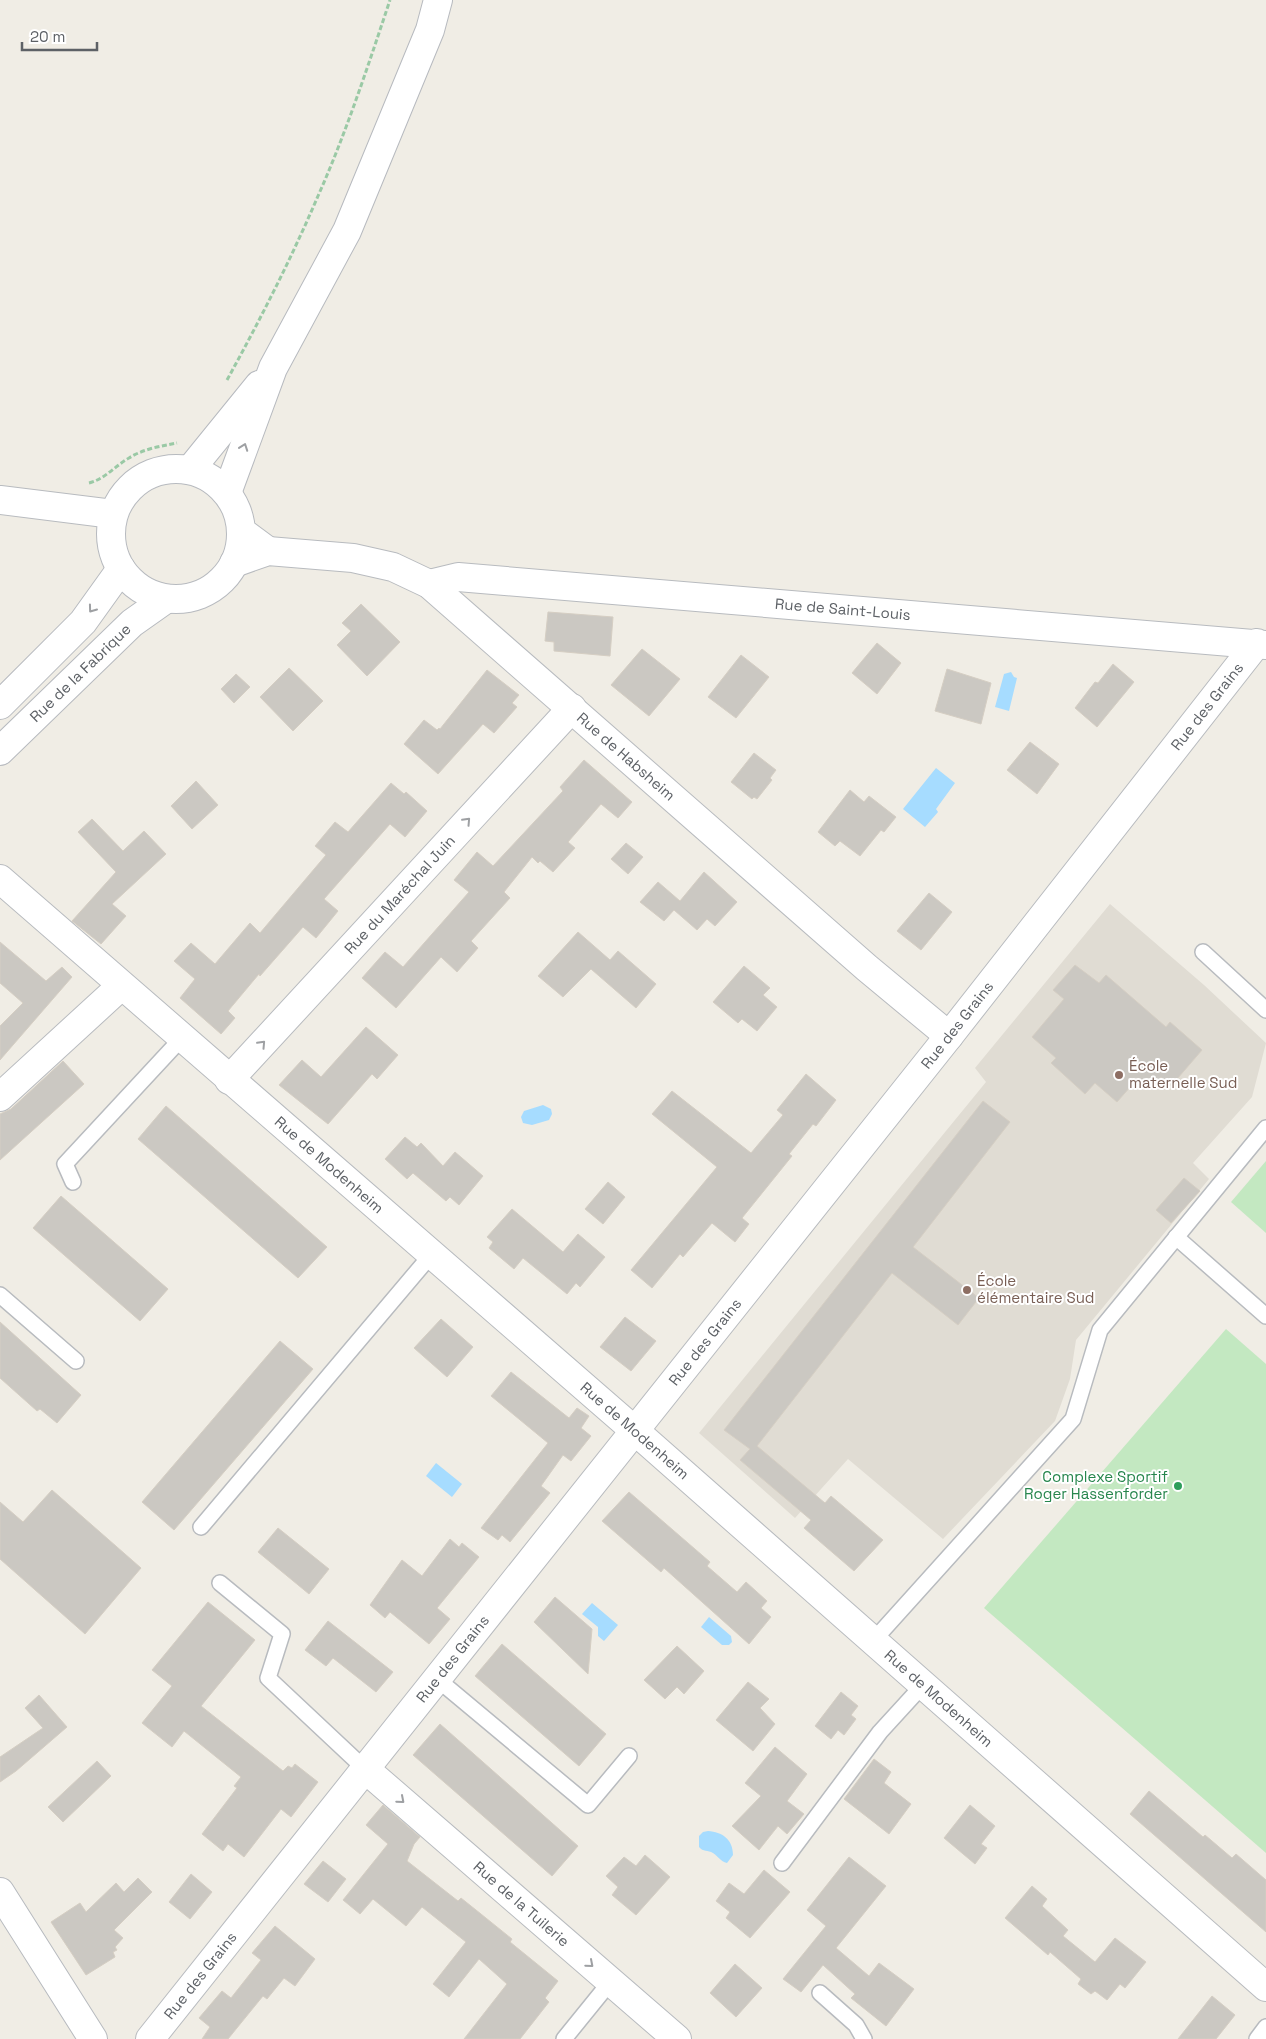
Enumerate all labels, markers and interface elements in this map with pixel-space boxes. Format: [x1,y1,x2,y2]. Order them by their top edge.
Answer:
scale bar [22,20,98,52]
text: 20 m [30,27,65,46]
one-way arrow [238,443,248,452]
street label: Rue de Saint-Louis [774,594,912,624]
one-way arrow [89,603,98,613]
street label: Rue de la Fabrique [26,619,135,726]
street label: Rue des Grains [1167,658,1247,754]
street label: Rue de Habsheim [573,708,679,804]
one-way arrow [461,818,470,827]
street label: Rue du Maréchal Juin [340,831,459,958]
street label: Rue des Grains [917,977,997,1073]
one-way arrow [256,1041,265,1050]
place label: École maternelle Sud [1129,1056,1237,1092]
marker: École maternelle Sud [1113,1069,1125,1081]
street label: Rue de Modenheim [271,1112,388,1217]
place label: École élémentaire Sud [977,1271,1095,1307]
marker: École élémentaire Sud [961,1284,973,1296]
street label: Rue des Grains [664,1294,745,1389]
street label: Rue de Modenheim [577,1378,693,1483]
place label: Complexe Sportif Roger Hassenforder [1024,1467,1168,1503]
marker: Complexe Sportif Roger Hassenforder [1172,1480,1184,1492]
street label: Rue des Grains [412,1611,493,1706]
street label: Rue de Modenheim [881,1645,997,1751]
one-way arrow [396,1794,405,1803]
street label: Rue de la Tuilerie [470,1857,574,1951]
street label: Rue des Grains [159,1928,241,2023]
one-way arrow [585,1958,594,1967]

